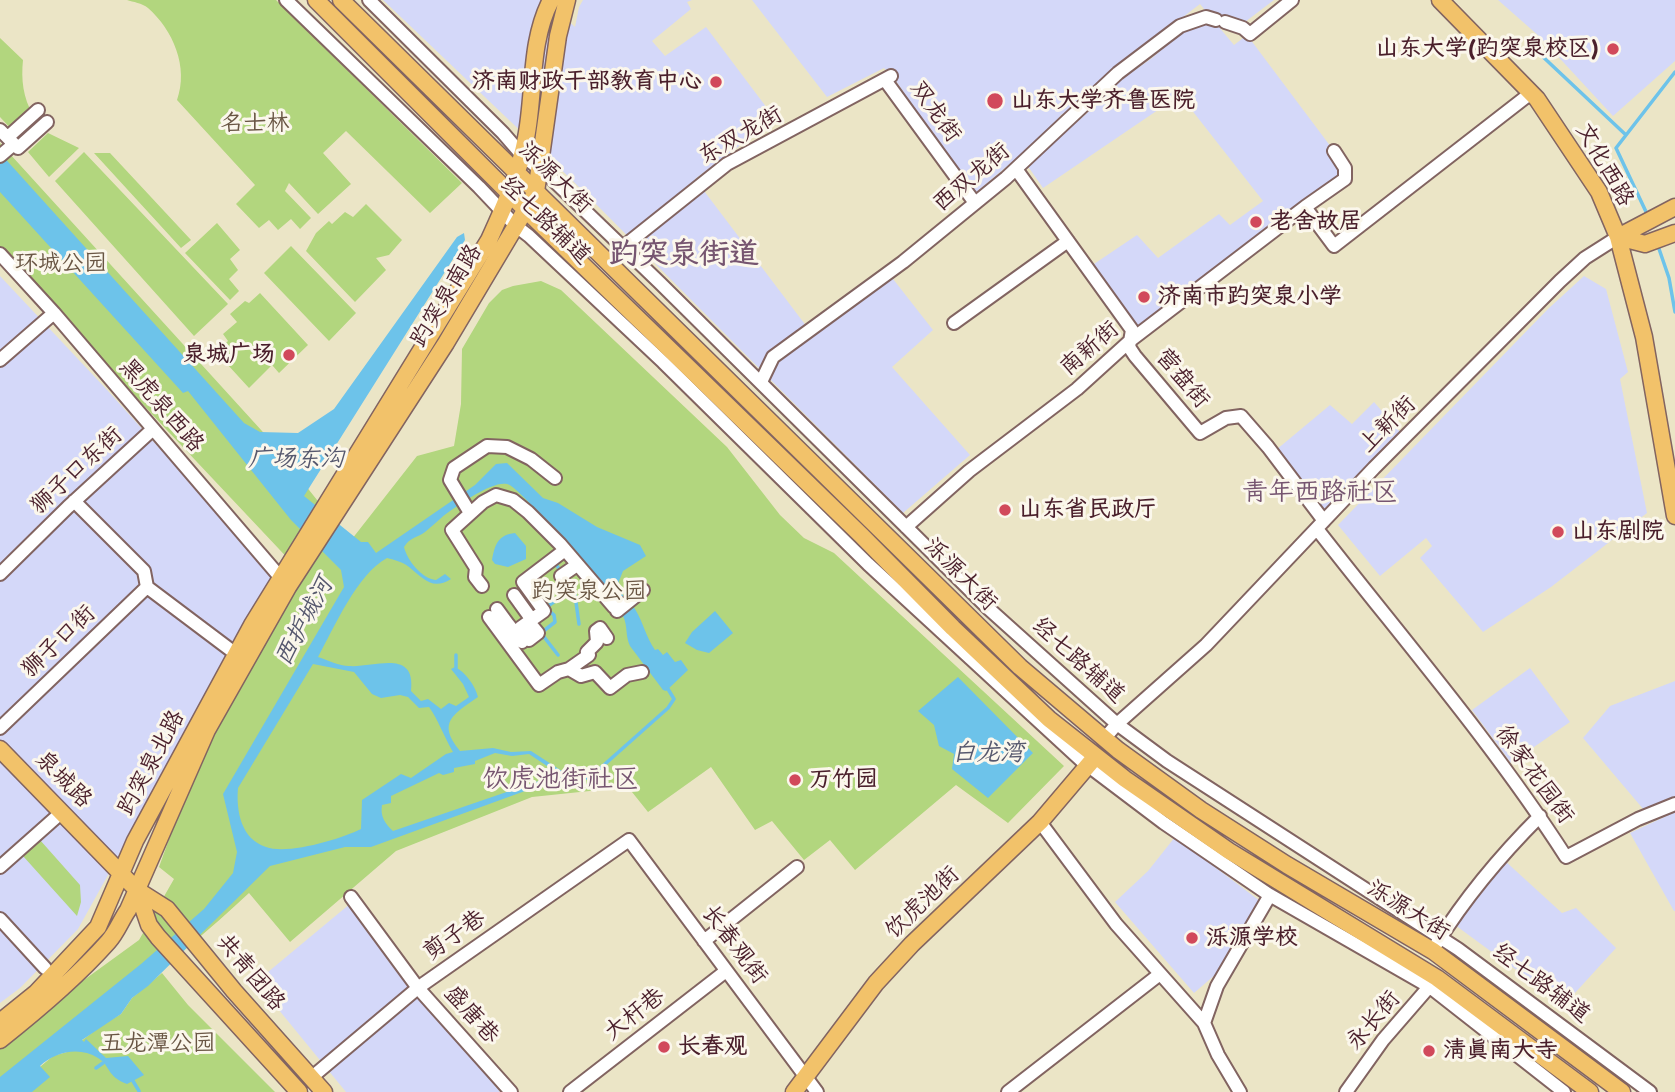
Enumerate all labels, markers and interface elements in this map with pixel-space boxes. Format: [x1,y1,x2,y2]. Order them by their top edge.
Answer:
place label: 山东大学(趵突泉校区) [1376,35,1599,63]
marker: 山东大学(趵突泉校区) [1605,41,1621,57]
place label: 济南财政干部教育中心 [472,68,702,96]
marker: 济南财政干部教育中心 [708,74,724,90]
street label: 双龙街 [904,76,966,148]
place label: 山东大学齐鲁医院 [1011,87,1195,115]
marker: 山东大学齐鲁医院 [985,91,1005,111]
street label: 东双龙街 [694,101,788,171]
park label: 名士林 [221,110,289,138]
street label: 文化西路 [1569,118,1639,212]
street label: 泺源大街 [512,136,598,220]
street label: 西双龙街 [928,138,1016,218]
street label: 经七路辅道 [494,171,596,271]
place label: 老舍故居 [1270,208,1362,236]
marker: 老舍故居 [1248,214,1264,230]
district label: 趵突泉街道 [609,237,759,273]
street label: 趵突泉南路 [406,240,488,352]
park label: 环城公园 [15,250,107,278]
place label: 济南市趵突泉小学 [1158,283,1342,311]
marker: 济南市趵突泉小学 [1136,289,1152,305]
street label: 南新街 [1055,316,1125,382]
place label: 泉城广场 [183,341,275,369]
street label: 营盘街 [1149,344,1215,414]
marker: 泉城广场 [281,347,297,363]
street label: 黑虎泉西路 [113,354,209,458]
street label: 上新街 [1354,391,1422,459]
street label: 狮子口东街 [26,422,128,520]
water label: 广场东沟 [248,446,344,474]
district label: 青年西路社区 [1242,477,1398,509]
place label: 山东省民政厅 [1019,496,1157,524]
marker: 山东省民政厅 [997,502,1013,518]
place label: 山东剧院 [1572,518,1664,546]
marker: 山东剧院 [1550,524,1566,540]
street label: 泺源大街 [918,533,1002,617]
water label: 西护城河 [270,573,340,671]
park label: 趵突泉公园 [532,578,646,606]
street label: 狮子口街 [16,600,102,684]
street label: 经七路辅道 [1026,612,1130,710]
street label: 趵突泉北路 [113,706,191,820]
street label: 徐家花园街 [1489,720,1579,830]
water label: 白龙湾 [952,740,1024,768]
street label: 泉城路 [29,746,97,814]
district label: 饮虎池街社区 [483,764,639,796]
place label: 万竹园 [809,766,878,794]
marker: 万竹园 [787,772,803,788]
street label: 饮虎池街 [880,861,966,945]
street label: 泺源大街 [1362,875,1454,947]
street label: 长春观街 [695,900,773,990]
street label: 剪子巷 [419,905,491,967]
place label: 泺源学校 [1206,924,1298,952]
street label: 共青团路 [210,929,290,1017]
marker: 泺源学校 [1184,930,1200,946]
street label: 经七路辅道 [1487,938,1595,1030]
street label: 盛唐巷 [438,980,504,1050]
street label: 大杆巷 [599,983,671,1047]
street label: 永长街 [1341,986,1407,1056]
park label: 五龙潭公园 [101,1030,215,1058]
place label: 长春观 [678,1033,747,1061]
place label: 清真南大寺 [1443,1037,1558,1065]
marker: 长春观 [656,1039,672,1055]
marker: 清真南大寺 [1421,1043,1437,1059]

